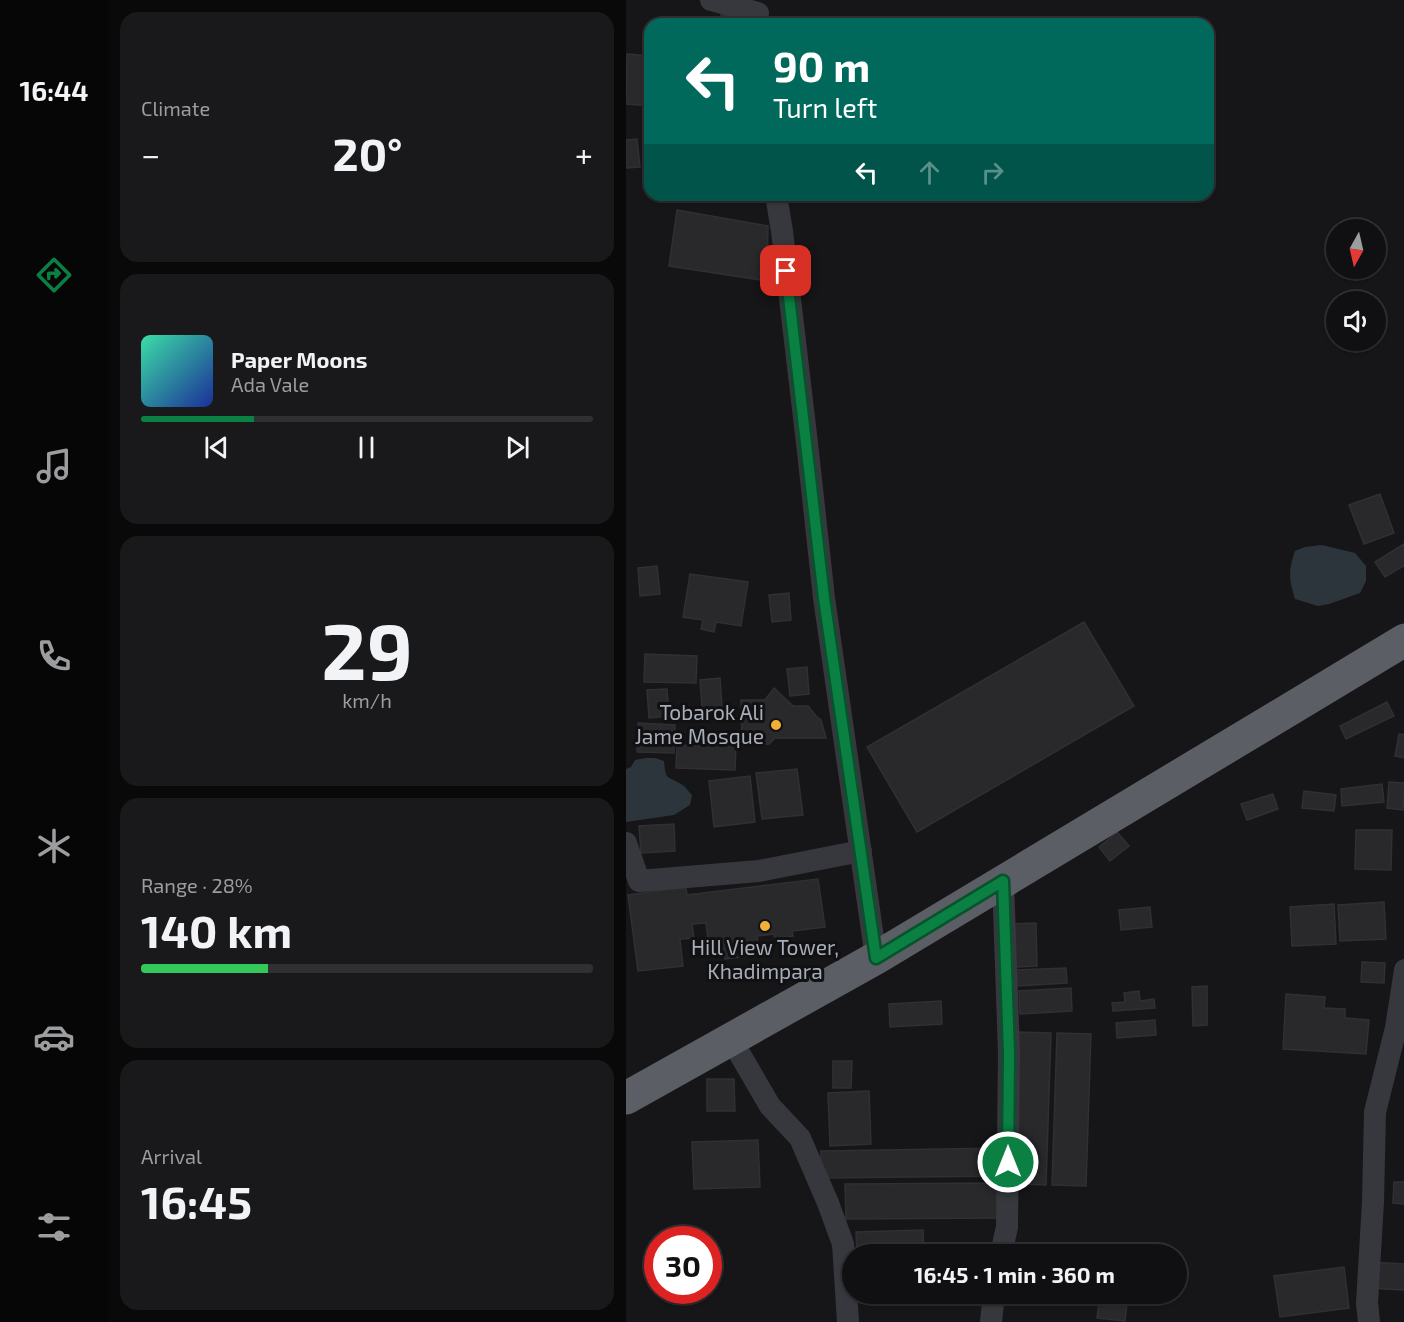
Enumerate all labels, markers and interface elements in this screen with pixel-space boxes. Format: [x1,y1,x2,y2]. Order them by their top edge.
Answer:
text: 90 m [773,40,870,90]
icon: left [674,42,752,120]
text: 16:44 [20,74,88,106]
text: Turn left [773,91,877,123]
text: Climate [141,96,210,120]
text: 20° [333,126,403,180]
text: − [141,134,160,174]
text: + [575,134,593,174]
icon: left [850,156,883,189]
icon: ahead [913,156,946,189]
icon: right [976,156,1009,189]
north arrow [1326,219,1386,279]
map controls [1326,219,1386,351]
pin [760,245,811,296]
icon: directions [33,254,75,296]
icon: arrive [769,254,802,287]
button: sound [1326,291,1386,351]
text: Paper Moons [231,346,367,372]
text: Ada Vale [231,372,309,396]
icon: previous [200,431,233,464]
icon: pause [350,431,383,464]
icon: next [501,431,534,464]
icon: music [33,445,75,487]
text: 29 [321,602,413,696]
icon: phone [33,635,75,677]
text: km/h [342,688,392,712]
place label: Tobarok Ali Jame Mosque [635,699,764,748]
marker: Tobarok Ali Jame Mosque [769,718,783,732]
icon: climate [33,825,75,867]
text: Range · 28% [141,873,253,897]
text: 140 km [141,903,292,957]
marker: Hill View Tower, Khadimpara [758,919,772,933]
place label: Hill View Tower, Khadimpara [691,934,839,983]
icon: car [33,1016,75,1058]
position arrow [976,1130,1040,1194]
text: Arrival [141,1144,202,1168]
text: 16:45 [141,1174,252,1228]
icon: filters [33,1206,75,1248]
speed limit sign: 30 [644,1226,722,1304]
text: 16:45 · 1 min · 360 m [914,1261,1115,1287]

